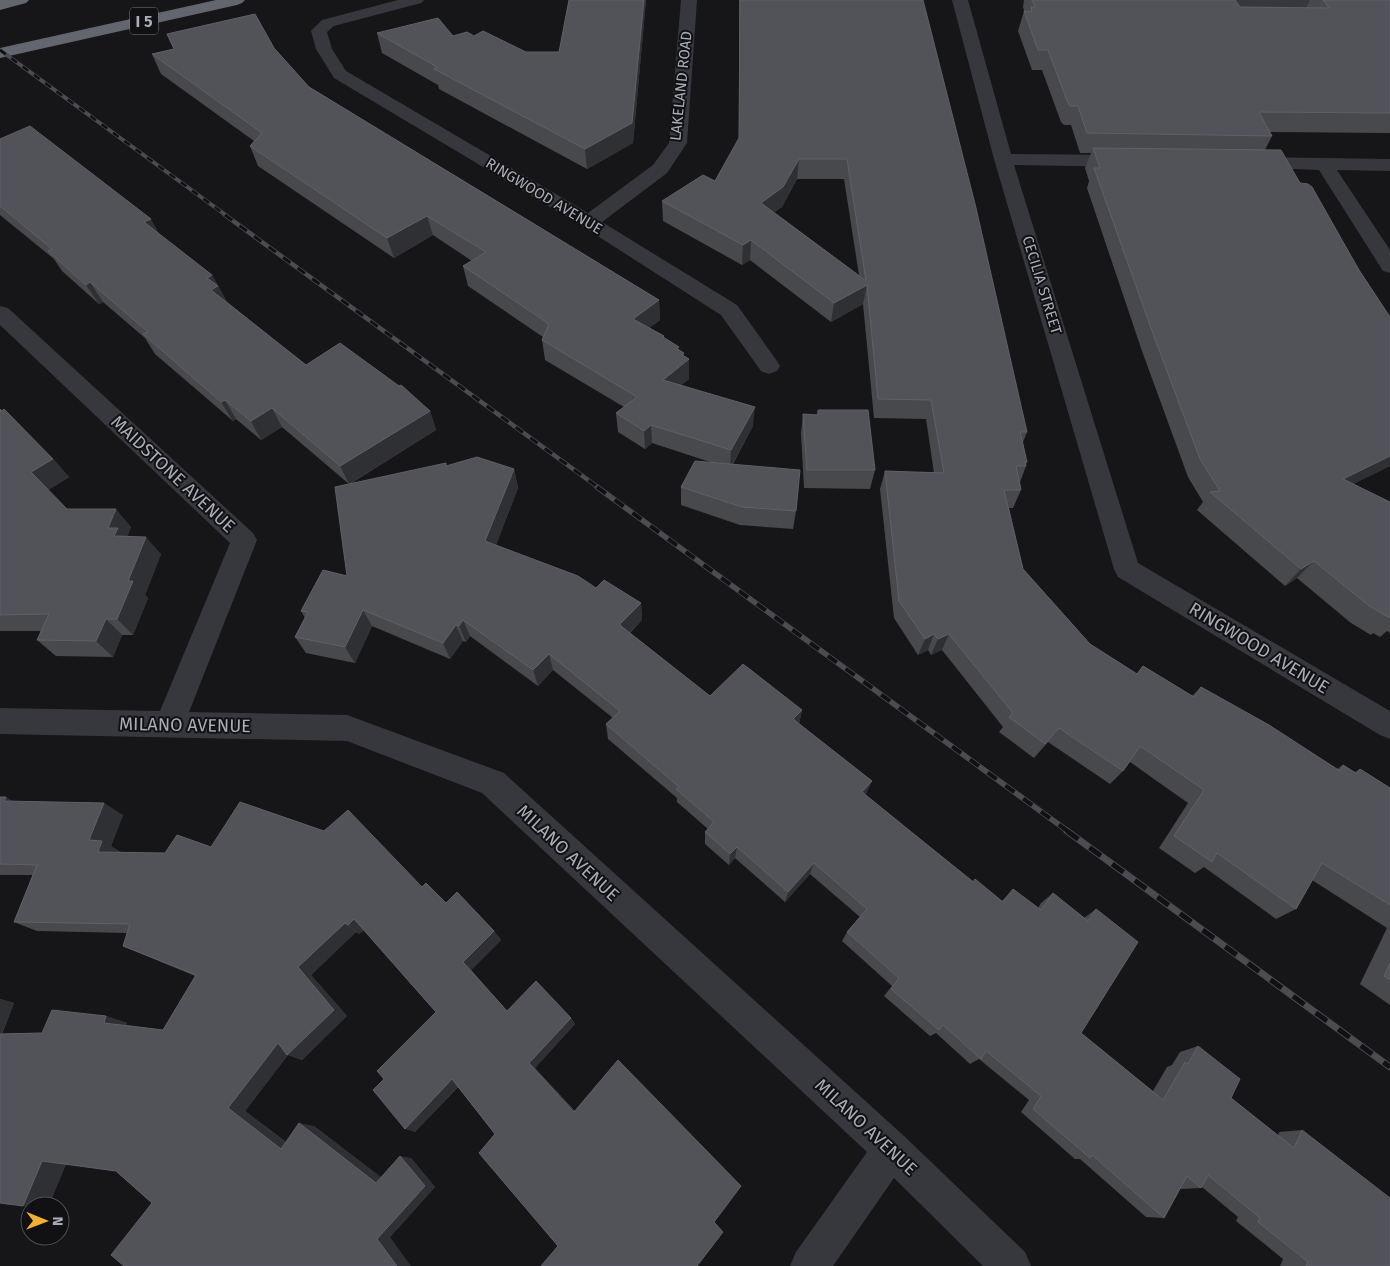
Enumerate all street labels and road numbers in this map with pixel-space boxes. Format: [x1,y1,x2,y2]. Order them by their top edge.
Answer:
road number: I 5 [130,8,158,34]
street label: LAKELAND ROAD [666,30,696,142]
street label: RINGWOOD AVENUE [482,154,606,238]
street label: CECILIA STREET [1018,234,1066,337]
street label: MAIDSTONE AVENUE [106,411,240,537]
street label: RINGWOOD AVENUE [1185,597,1333,699]
street label: MILANO AVENUE [119,713,251,737]
street label: MILANO AVENUE [512,800,624,906]
street label: MILANO AVENUE [810,1074,922,1180]

